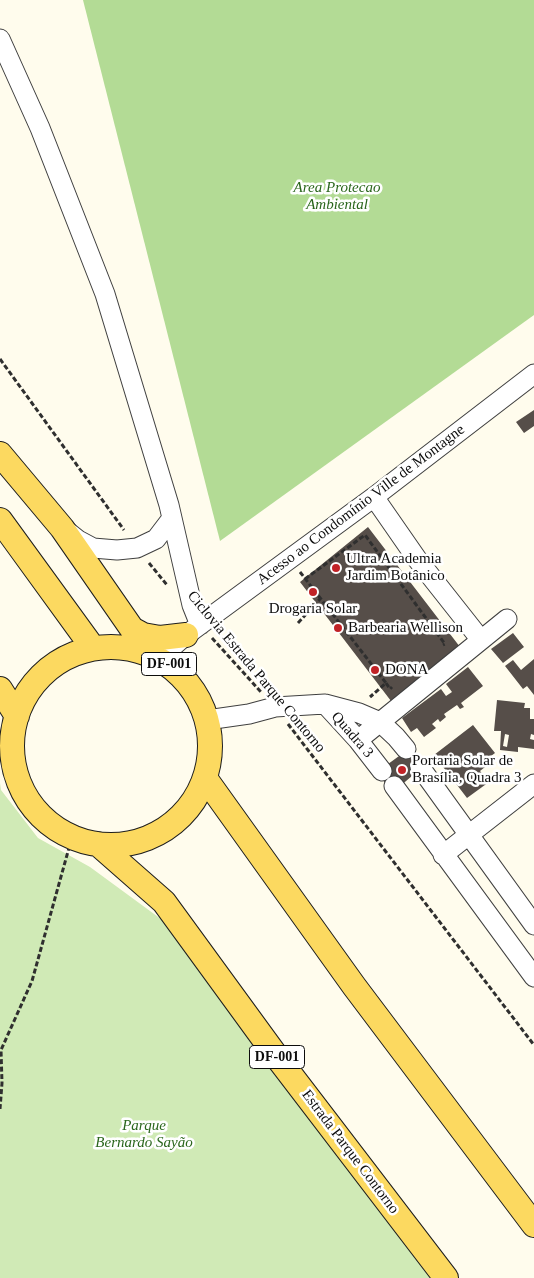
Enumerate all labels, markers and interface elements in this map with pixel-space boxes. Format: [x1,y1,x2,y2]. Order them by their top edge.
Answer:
park label: Area Protecao Ambiental [294,179,380,214]
street label: Acesso ao Condomínio Ville de Montagne [254,421,468,589]
place label: Ultra Academia Jardim Botânico [346,550,445,585]
marker: Ultra Academia Jardim Botânico [330,562,342,574]
marker: Drogaria Solar [307,586,319,598]
street label: Ciclovia Estrada Parque Contorno [183,588,329,756]
place label: Drogaria Solar [269,600,357,618]
place label: Barbearia Wellison [348,619,463,637]
marker: Barbearia Wellison [332,622,344,634]
road number: DF-001 [142,652,196,676]
place label: DONA [385,661,428,679]
marker: DONA [369,664,381,676]
street label: Quadra 3 [327,708,377,762]
place label: Portaria Solar de Brasília, Quadra 3 [412,752,522,787]
marker: Portaria Solar de Brasília, Quadra 3 [396,764,408,776]
road number: DF-001 [250,1046,304,1068]
street label: Estrada Parque Contorno [297,1086,403,1218]
park label: Parque Bernardo Sayão [95,1117,193,1152]

